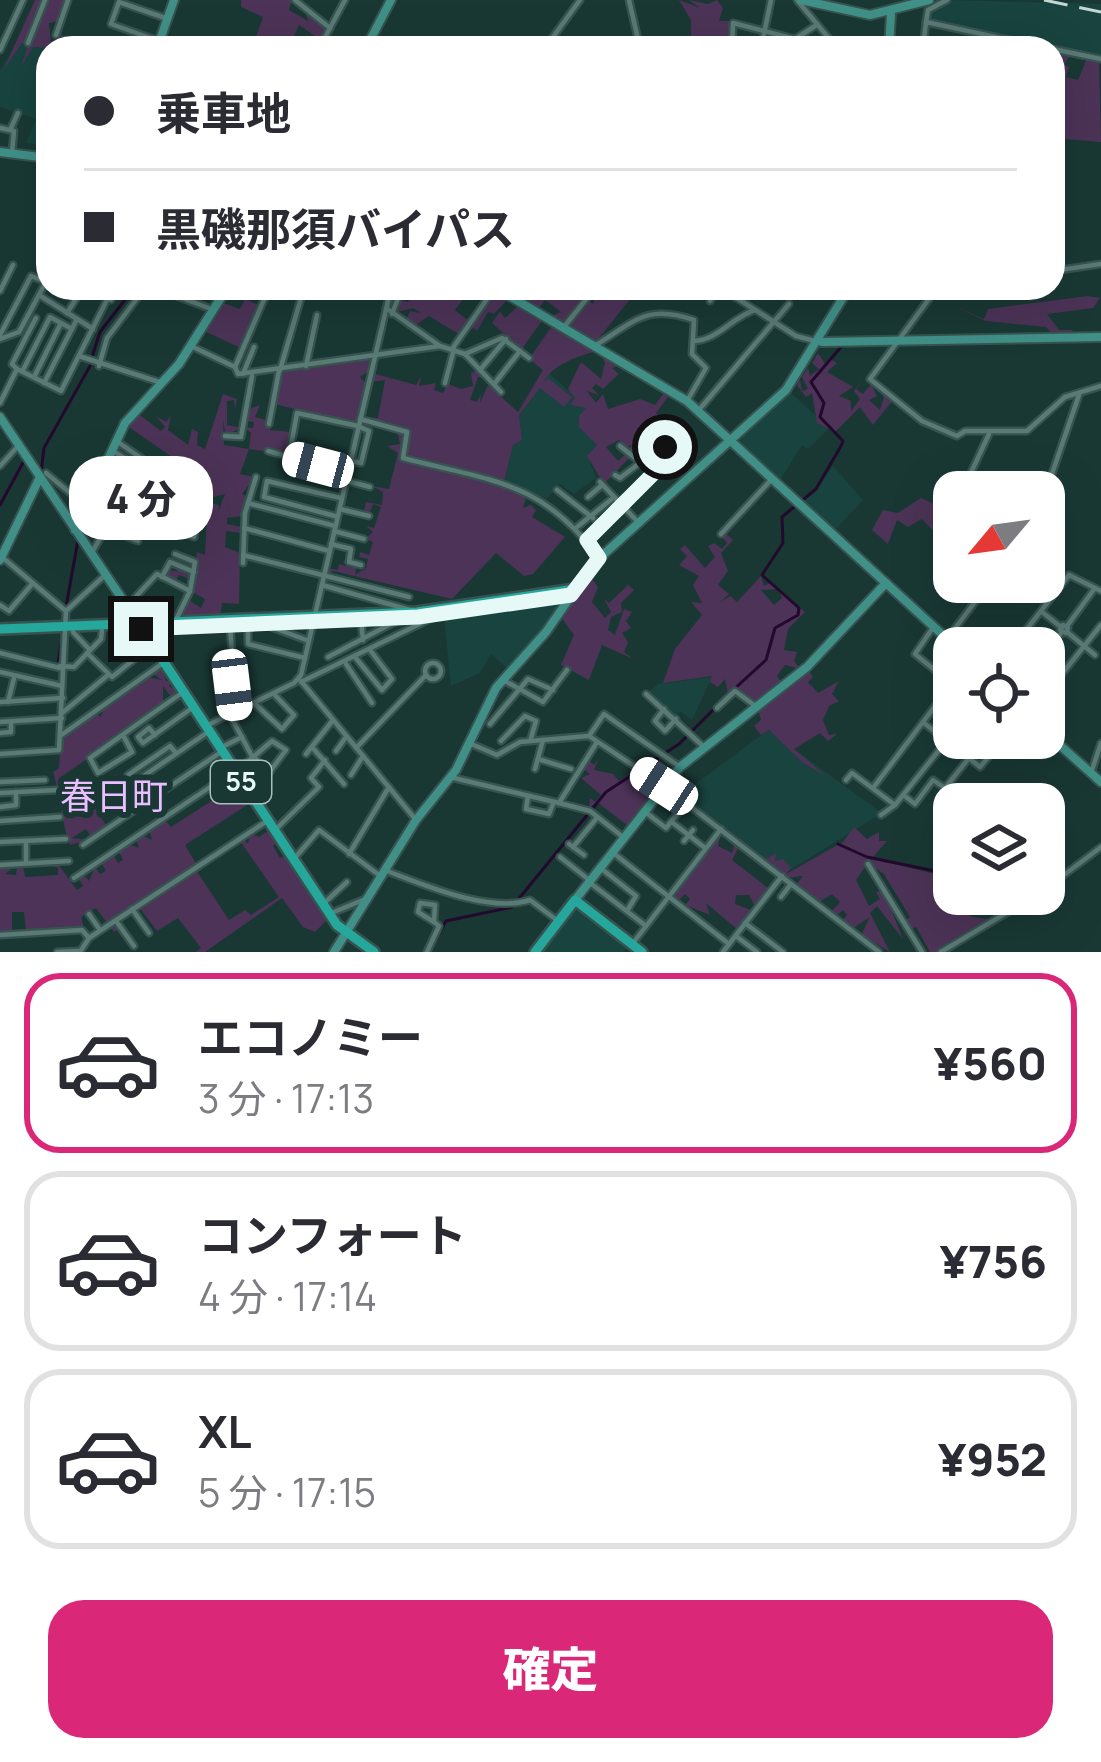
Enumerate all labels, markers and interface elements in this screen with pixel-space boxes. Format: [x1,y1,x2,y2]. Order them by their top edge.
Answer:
text: 乗車地 [156,82,291,144]
text: 黒磯那須バイパス [156,198,515,260]
route start [638,420,692,474]
car [279,438,357,492]
callout: 4 分 [69,455,213,539]
text: 4 分 [106,471,176,525]
north arrow [933,471,1065,603]
map controls [933,471,1065,915]
route end [114,602,168,656]
button: locate [933,627,1065,759]
car [210,647,254,723]
car [624,751,704,821]
road number: 55 [211,761,271,803]
district label: 春日町 [60,771,168,820]
button: layers [933,783,1065,915]
text: エコノミー [198,1006,423,1068]
icon: car [54,1009,162,1117]
text: ¥560 [934,1032,1047,1094]
text: 3 分 · 17:13 [198,1071,374,1125]
text: コンフォート [198,1204,467,1266]
icon: car [54,1207,162,1315]
text: ¥756 [940,1230,1047,1292]
text: 4 分 · 17:14 [198,1269,377,1323]
text: XL [198,1400,252,1462]
icon: car [54,1405,162,1513]
text: ¥952 [938,1428,1047,1490]
text: 5 分 · 17:15 [198,1465,376,1519]
button: 確定 [48,1600,1053,1738]

